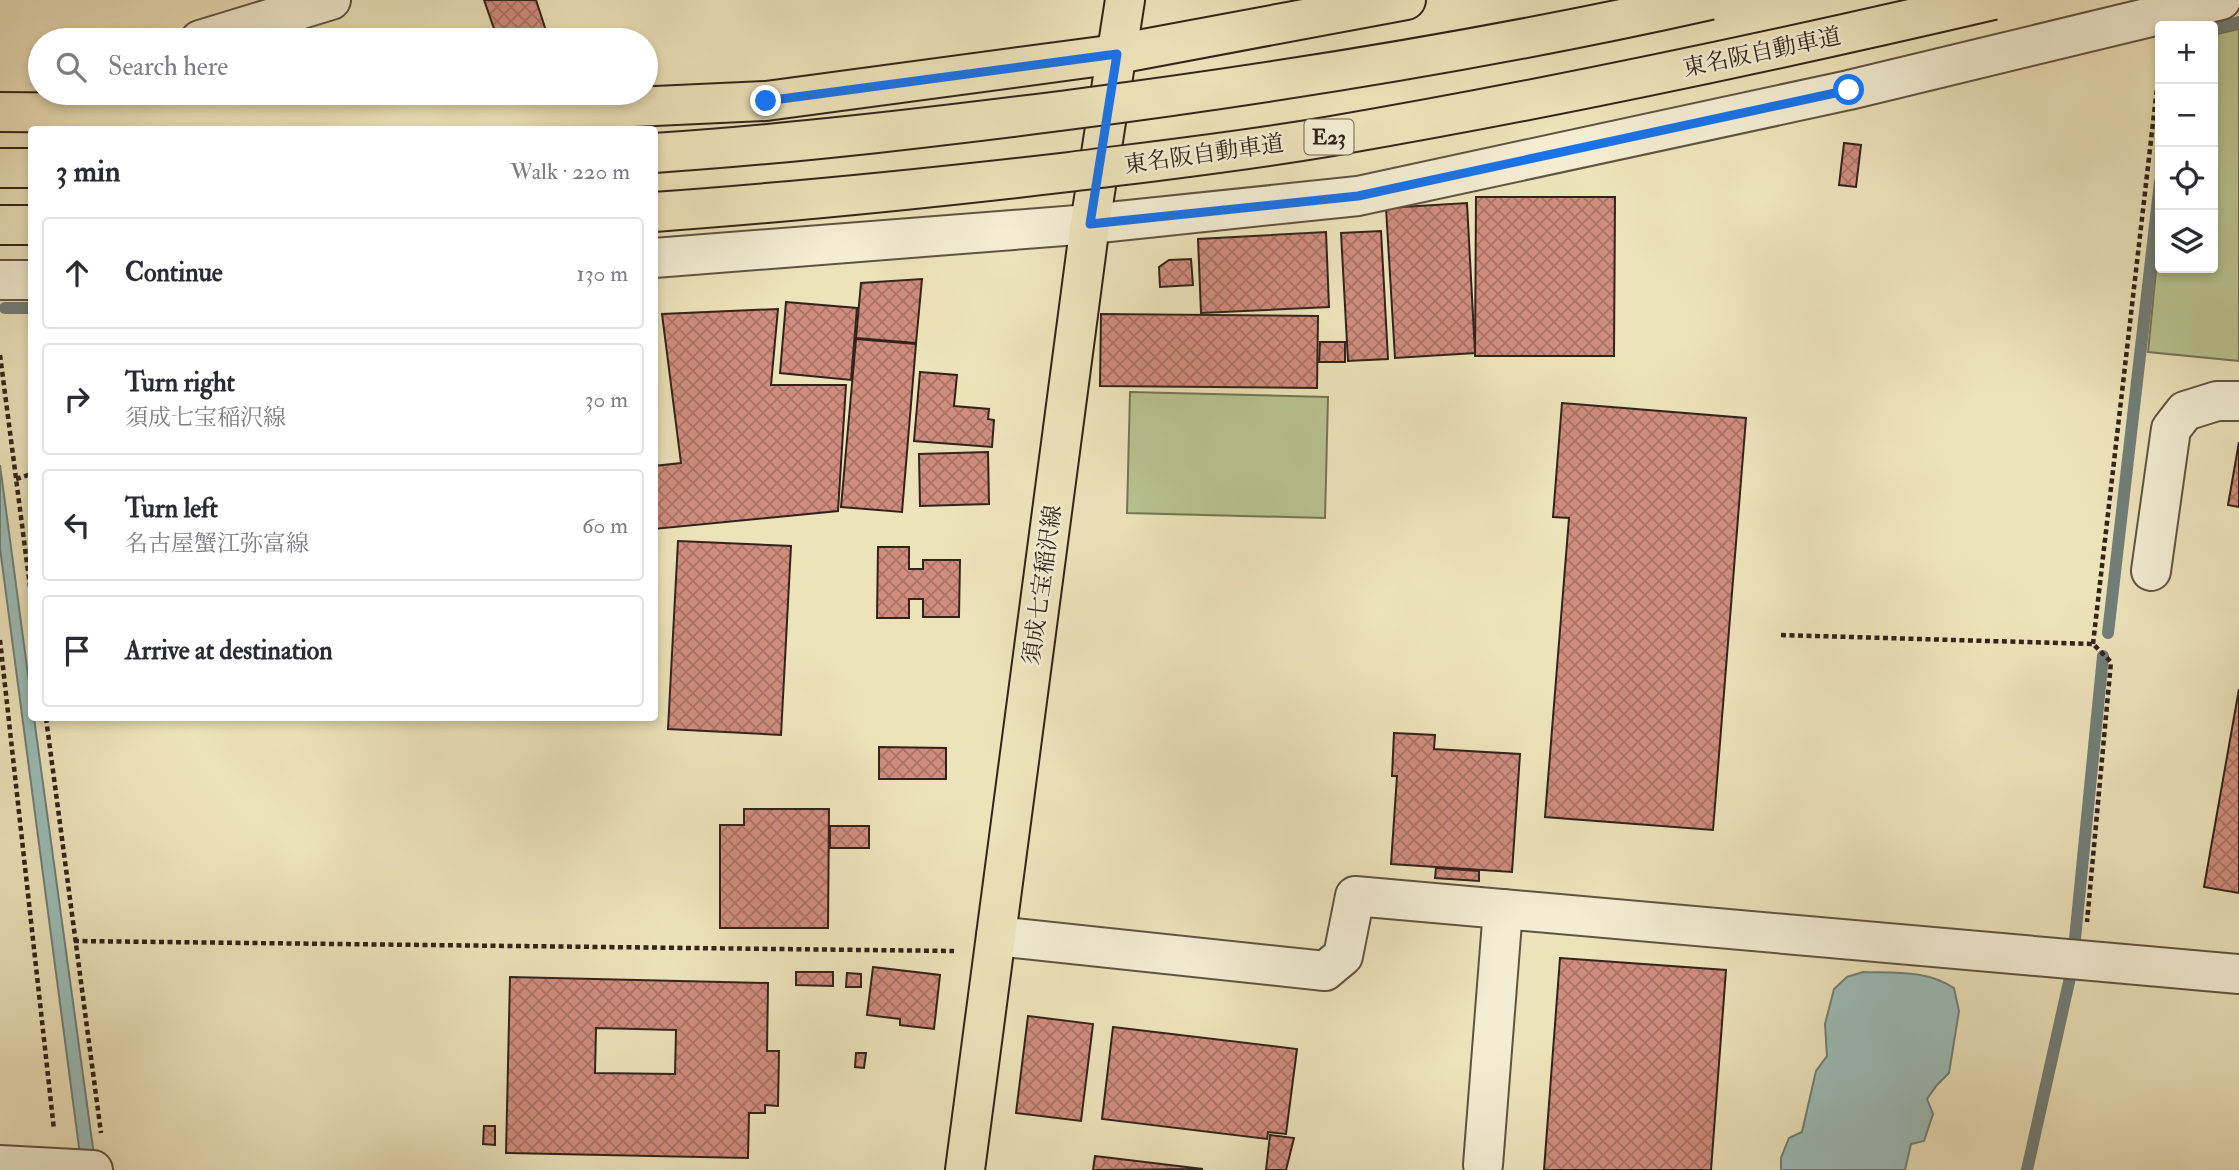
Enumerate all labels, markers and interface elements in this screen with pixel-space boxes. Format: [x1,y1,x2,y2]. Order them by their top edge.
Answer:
street label: 東名阪自動車道 [1680,21,1844,83]
map controls [2155,21,2218,273]
button: + [2155,21,2218,84]
search box [28,28,658,105]
icon: search [52,48,90,86]
text: Search here [108,51,228,83]
route start [1833,74,1864,105]
button: − [2155,84,2218,147]
route end [750,85,781,116]
road number: E23 [1304,120,1354,154]
street label: 東名阪自動車道 [1122,128,1286,180]
button: locate [2155,147,2218,210]
text: 3 min [56,153,121,190]
text: Walk · 220 m [510,157,630,186]
button: layers [2155,210,2218,273]
icon: ahead [58,254,96,292]
text: Continue [125,257,223,289]
text: 130 m [576,259,628,288]
text: Turn right [125,367,235,399]
icon: right [58,380,96,418]
text: 30 m [585,385,628,414]
text: 須成七宝稲沢線 [125,403,286,432]
text: Turn left [125,493,218,525]
street label: 須成七宝稲沢線 [1016,503,1068,667]
icon: left [58,506,96,544]
text: 60 m [582,511,628,540]
text: 名古屋蟹江弥富線 [125,529,309,558]
icon: arrive [58,632,96,670]
text: Arrive at destination [125,635,333,667]

